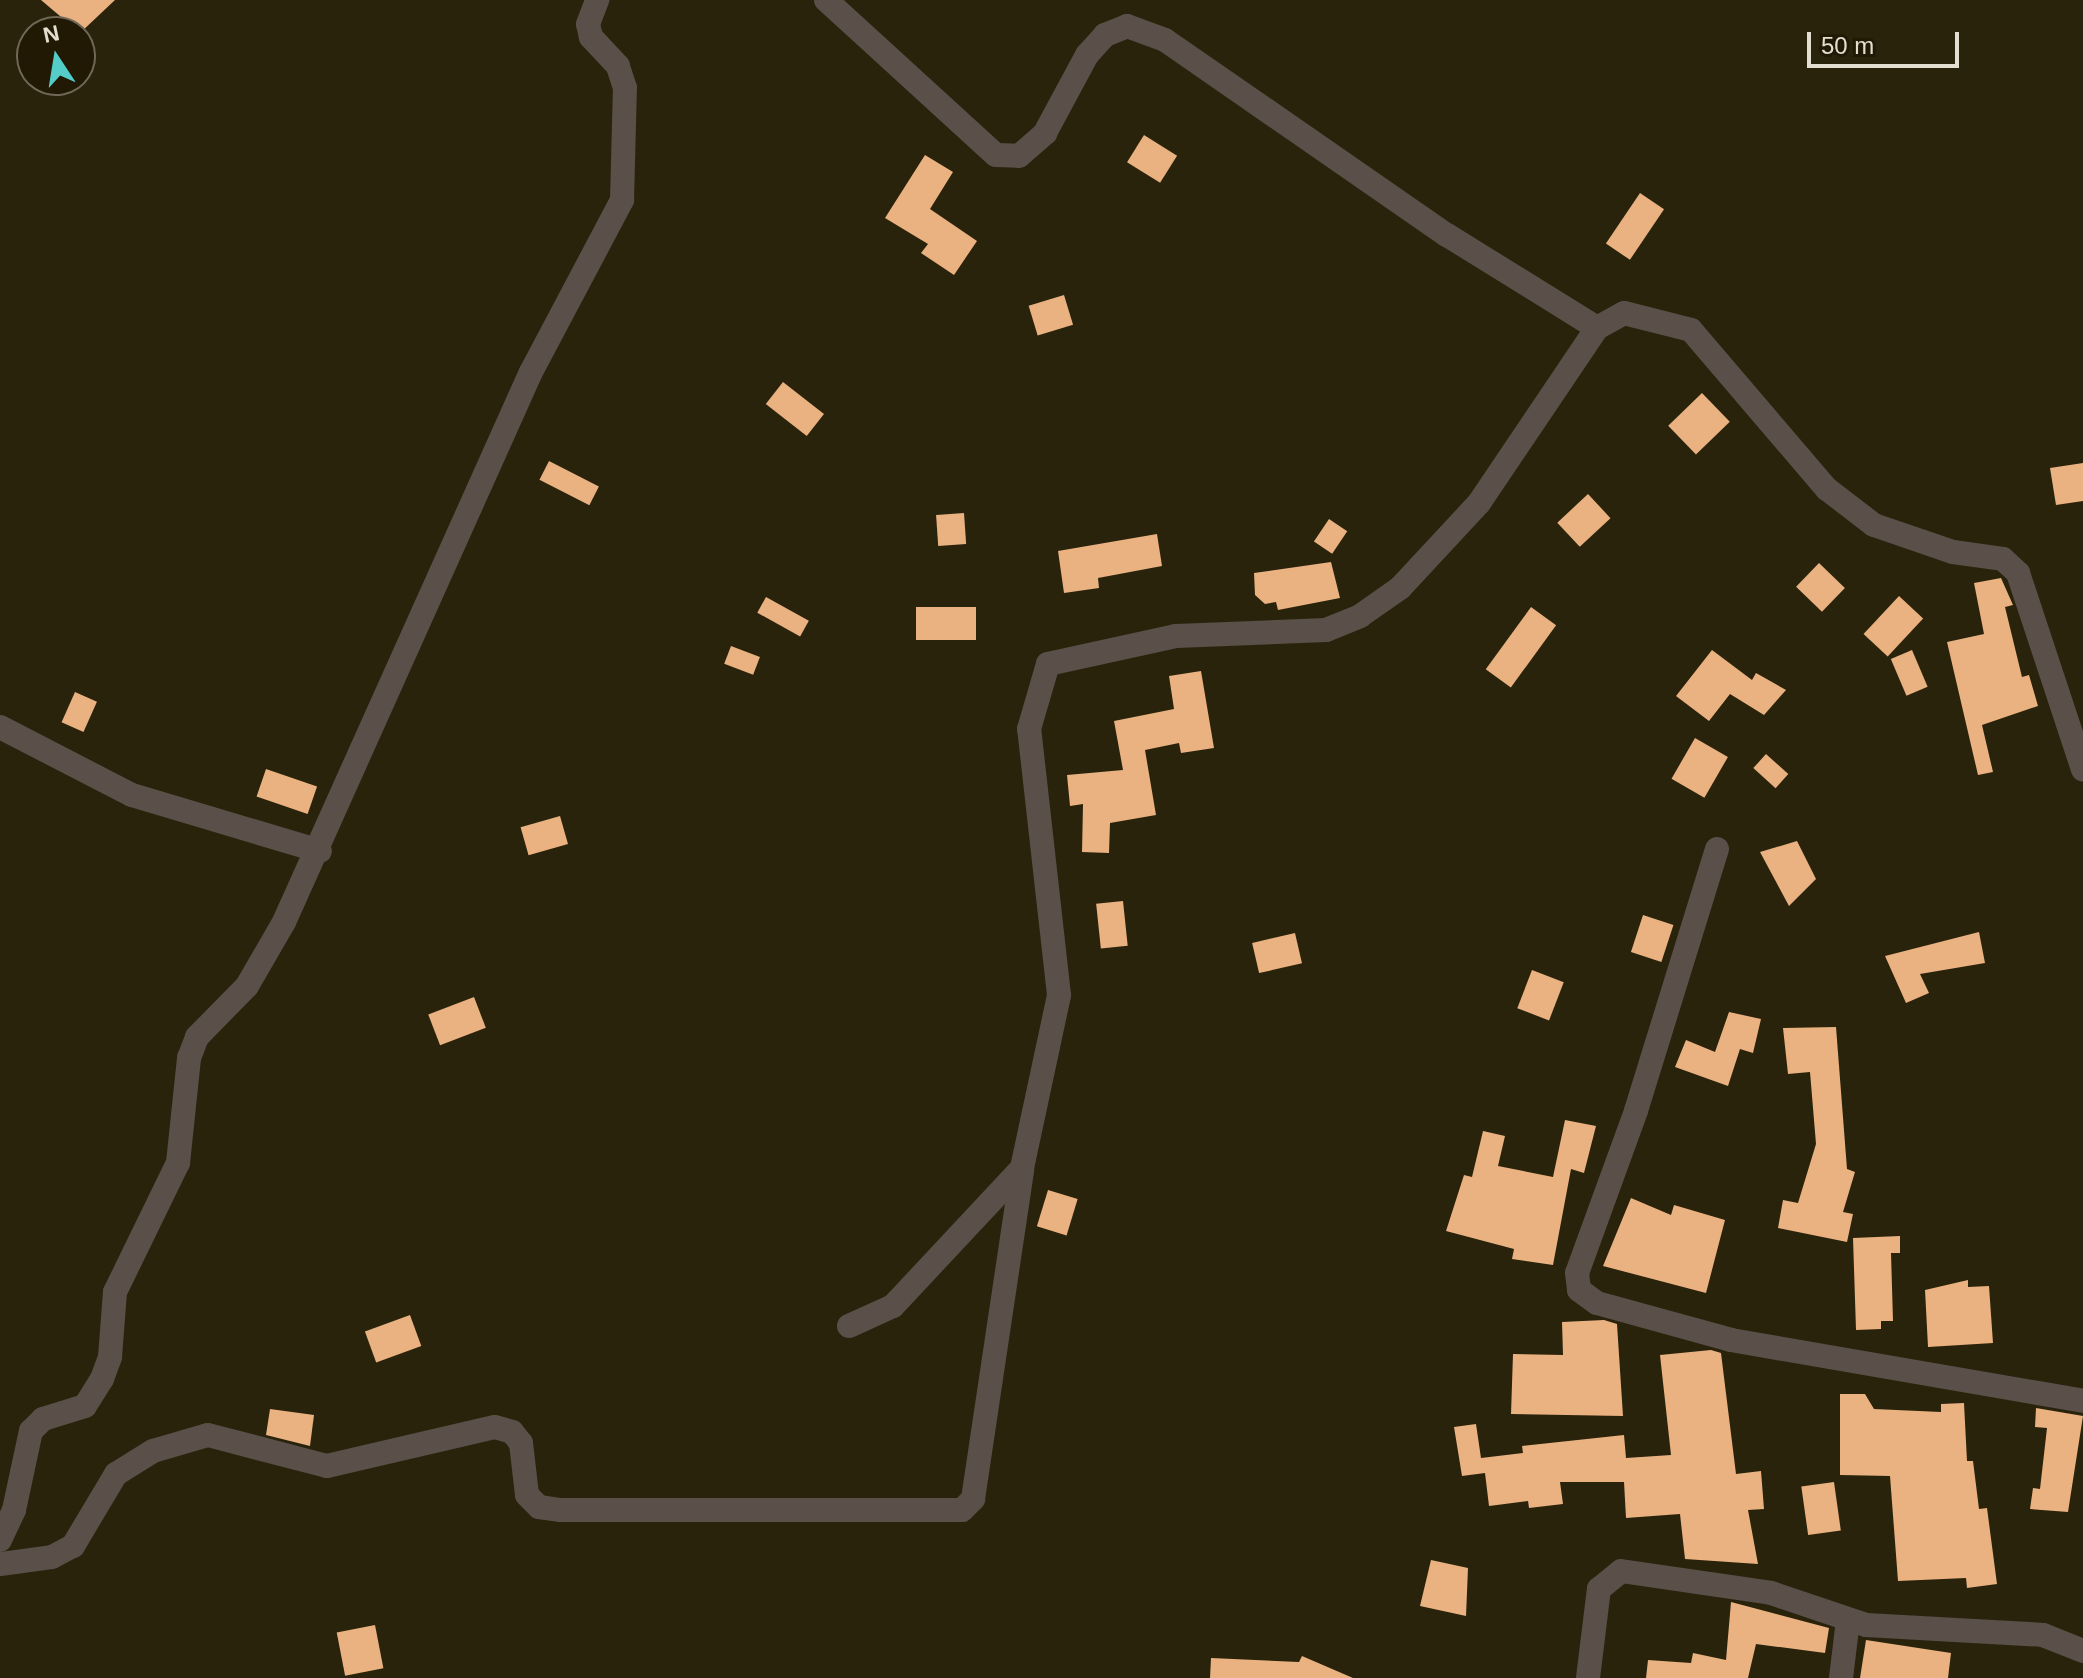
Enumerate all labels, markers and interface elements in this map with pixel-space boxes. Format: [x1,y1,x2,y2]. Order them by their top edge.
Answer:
north arrow [16,16,96,96]
scale bar [1811,16,1963,66]
text: N [41,20,62,48]
text: 50 m [1821,32,1874,59]

